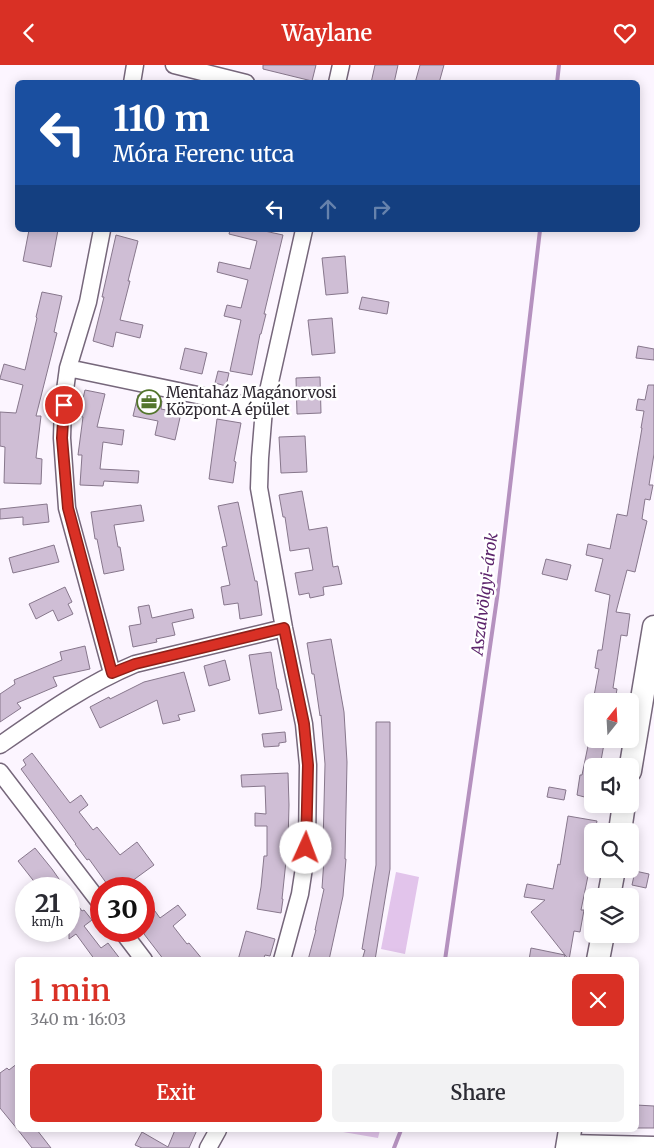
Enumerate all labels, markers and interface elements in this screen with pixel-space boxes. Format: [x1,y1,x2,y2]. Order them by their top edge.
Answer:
icon: back [15,19,43,47]
text: Waylane [282,19,372,47]
icon: heart [611,19,639,47]
text: 110 m [113,97,210,141]
icon: left [30,100,95,165]
text: Móra Ferenc utca [113,140,294,168]
icon: left [261,195,289,223]
icon: ahead [314,195,342,223]
icon: right [367,195,395,223]
place label: Mentaház Magánorvosi Központ A épület [166,383,337,419]
pin [43,384,85,426]
office icon: Mentaház Magánorvosi Központ A épület [136,389,162,415]
icon: arrive [50,391,78,419]
water label: Aszalvölgyi-árok [466,531,501,658]
north arrow [584,693,639,747]
map controls [584,693,639,943]
button: sound [584,758,639,813]
position arrow [279,821,331,873]
button: search [584,823,639,878]
speed limit sign: 30 [90,877,155,942]
text: 21 [35,887,60,919]
button: layers [584,888,639,943]
text: km/h [32,914,63,929]
text: 1 min [30,971,111,1009]
button: close [572,974,624,1026]
text: 340 m · 16:03 [30,1009,126,1029]
button: Exit [30,1064,322,1122]
button: Share [332,1064,624,1122]

